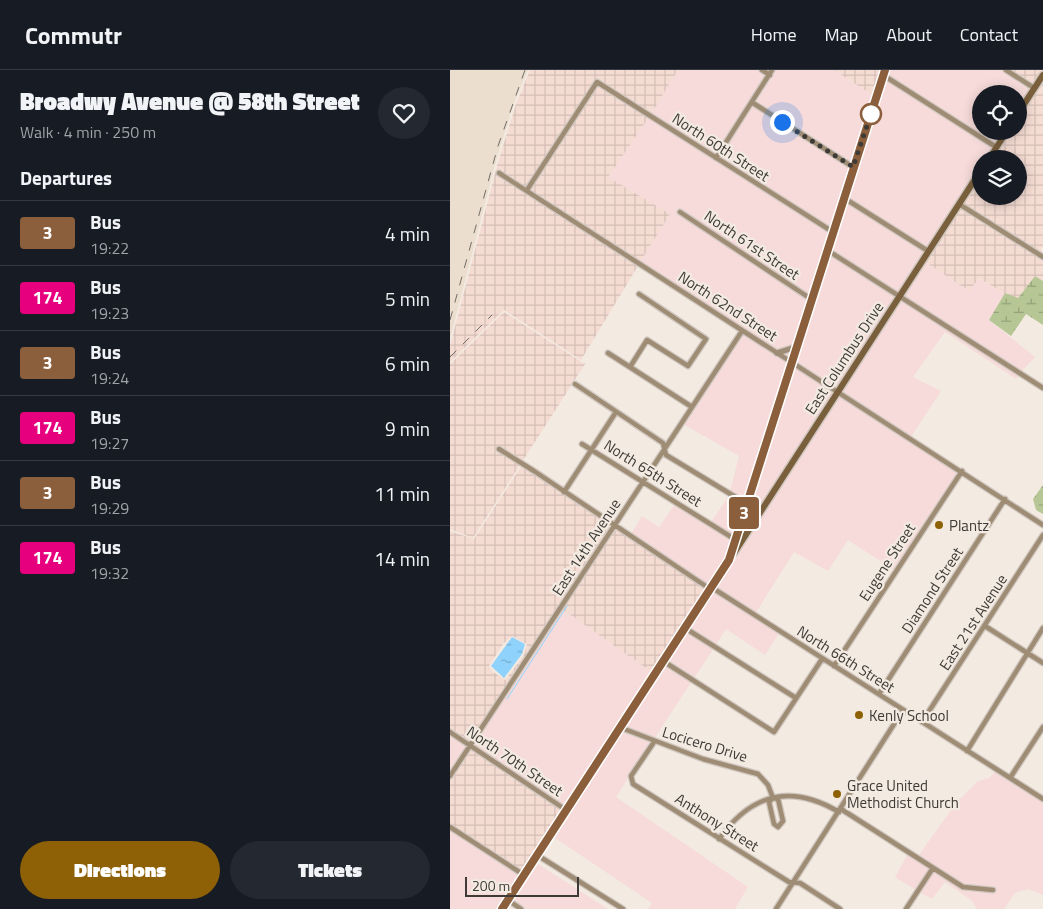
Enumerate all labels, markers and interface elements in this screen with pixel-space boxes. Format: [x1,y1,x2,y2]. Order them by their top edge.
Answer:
text: Commutr [25,17,122,53]
text: Home [751,21,797,48]
text: Map [825,21,858,48]
text: About [886,21,932,48]
text: Contact [960,21,1018,48]
text: Broadwy Avenue @ 58th Street [20,83,360,119]
map controls [972,85,1027,205]
button: locate [972,85,1027,140]
button: heart [378,87,430,139]
unlabelled marker [860,103,882,125]
street label: North 60th Street [668,107,775,188]
your location [770,110,795,135]
text: Walk · 4 min · 250 m [20,120,156,144]
button: layers [972,150,1027,205]
text: Departures [20,163,112,192]
street label: North 61st Street [700,204,805,286]
text: Bus [90,207,121,236]
text: 3 [42,219,53,246]
text: 4 min [385,219,430,248]
text: 19:22 [90,236,129,260]
street label: North 62nd Street [674,265,783,347]
text: Bus [90,272,121,301]
text: 174 [32,284,63,311]
text: 5 min [385,284,430,313]
street label: East Columbus Drive [799,297,889,419]
text: 19:23 [90,301,129,325]
text: Bus [90,337,121,366]
text: 3 [42,349,53,376]
text: 6 min [385,349,430,378]
text: 19:24 [90,366,129,390]
text: Bus [90,402,121,431]
text: 174 [32,414,63,441]
text: 9 min [385,414,430,443]
text: 19:27 [90,431,129,455]
street label: North 65th Street [599,434,707,513]
text: Bus [90,467,121,496]
text: 3 [42,479,53,506]
text: 11 min [374,479,430,508]
street label: East 14th Avenue [546,494,626,600]
text: 19:29 [90,496,129,520]
line badge: 3 [728,497,760,529]
text: 3 [739,499,749,526]
place label: Plantz [949,514,989,537]
street label: Eugene Street [853,518,921,606]
marker: Plantz [933,519,945,531]
text: Bus [90,532,121,561]
street label: Diamond Street [895,542,969,638]
text: 174 [32,544,63,571]
text: 14 min [374,544,430,573]
text: 19:32 [90,561,129,585]
street label: East 21st Avenue [933,569,1013,675]
street label: North 66th Street [792,620,900,699]
place label: Kenly School [869,704,949,727]
marker: Kenly School [853,709,865,721]
street label: North 70th Street [462,720,568,802]
street label: Locicero Drive [660,720,750,768]
place label: Grace United Methodist Church [847,774,959,814]
street label: Anthony Street [670,787,764,857]
marker: Grace United Methodist Church [831,788,843,800]
button: Directions [20,841,220,899]
button: Tickets [230,841,430,899]
scale bar [465,874,579,897]
text: 200 m [472,875,510,896]

